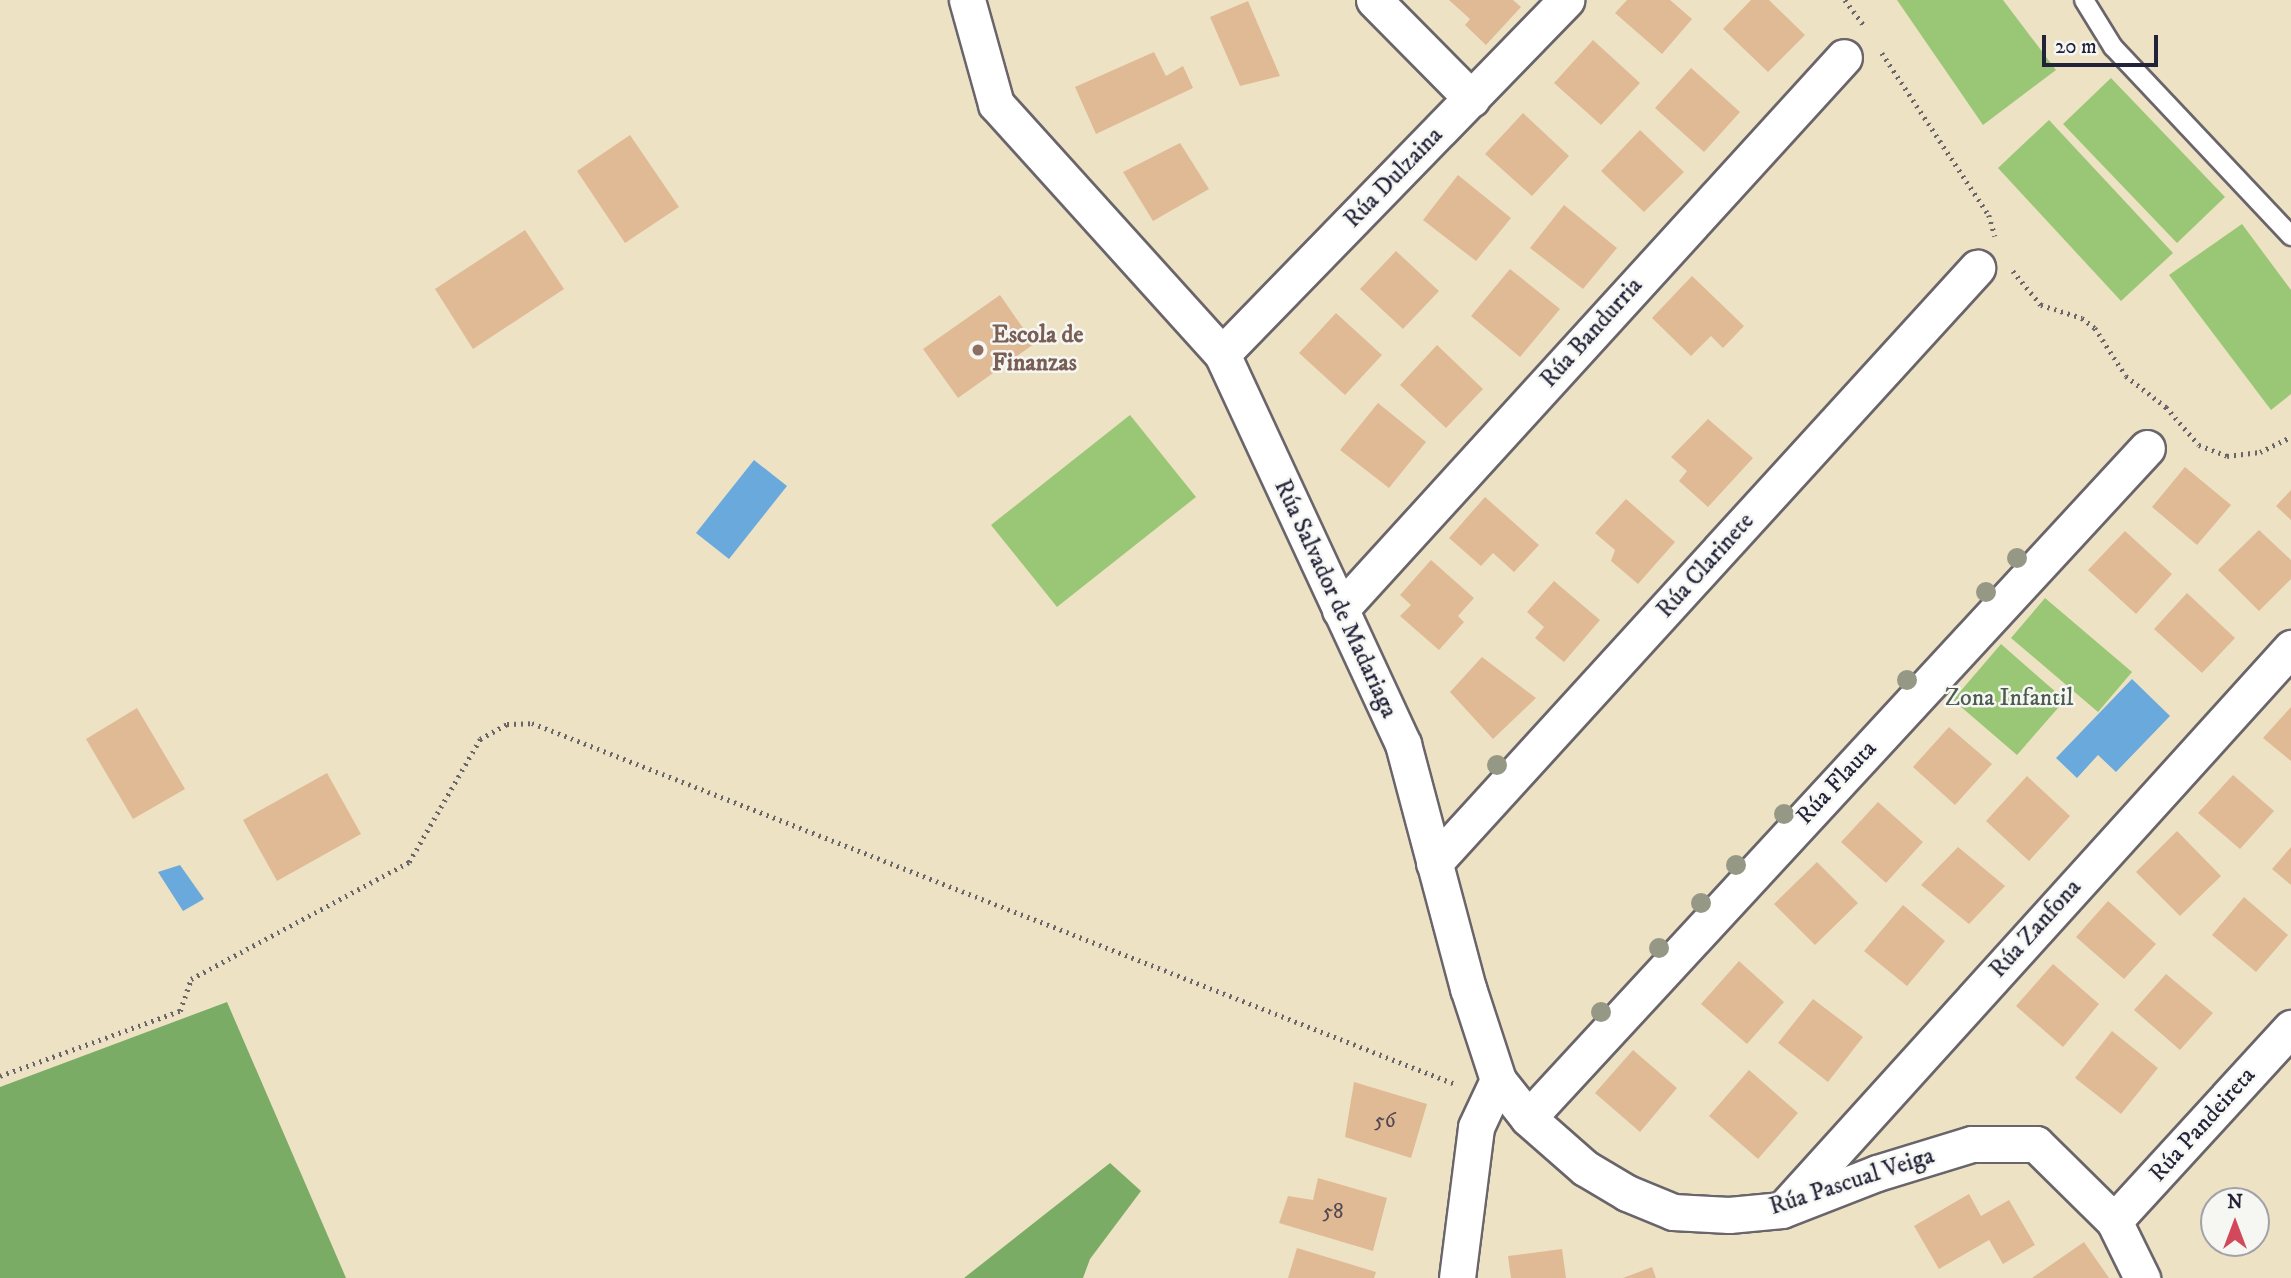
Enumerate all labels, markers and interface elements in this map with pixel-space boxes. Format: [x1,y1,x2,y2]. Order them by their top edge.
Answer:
scale bar [2046,21,2162,65]
text: 20 m [2055,34,2097,60]
street label: Rúa Dulzaina [1339,122,1449,234]
street label: Rúa Bandurria [1535,272,1649,394]
place label: Escola de Finanzas [992,322,1083,378]
marker: Escola de Finanzas [970,342,986,358]
street label: Rúa Salvador de Madariaga [1267,475,1403,723]
street label: Rúa Clarinete [1651,508,1761,624]
park label: Zona Infantil [1945,685,2073,713]
street label: Rúa Flauta [1791,735,1883,831]
street label: Rúa Zanfona [1984,874,2088,984]
street label: Rúa Pandeireta [2144,1062,2262,1188]
house number: 56 [1374,1108,1396,1134]
street label: Rúa Pascual Veiga [1766,1142,1938,1222]
north arrow [2200,1187,2270,1257]
text: N [2227,1191,2243,1214]
house number: 58 [1323,1199,1343,1225]

